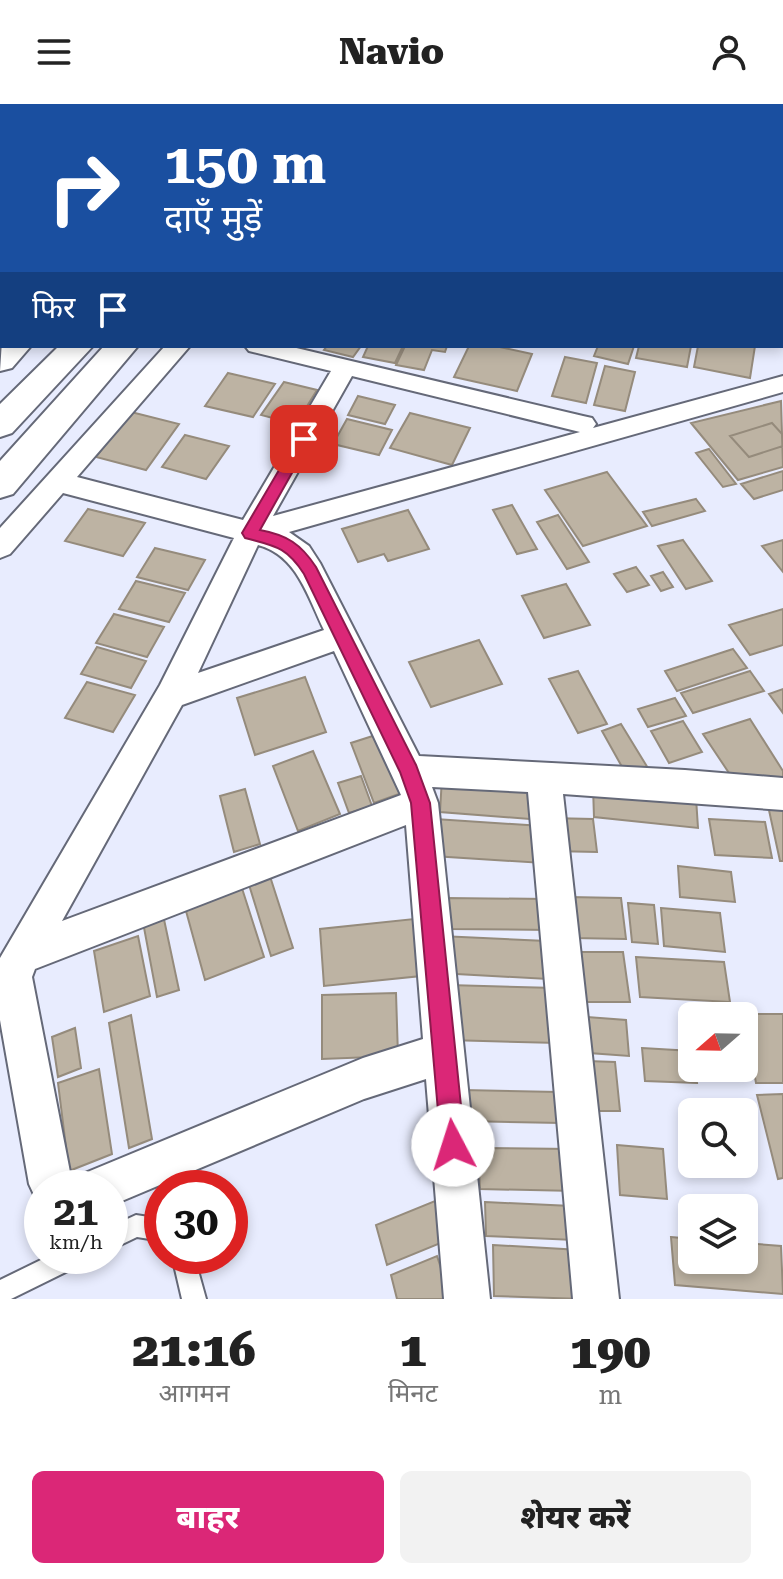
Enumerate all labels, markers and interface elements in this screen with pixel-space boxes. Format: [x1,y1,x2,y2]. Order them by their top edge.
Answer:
icon: menu [32,30,76,74]
icon: person [707,30,751,74]
text: Navio [339,31,444,73]
text: 150 m [164,131,326,197]
icon: right [32,136,136,240]
text: दाएँ मुड़ें [164,198,262,240]
icon: arrive [91,288,135,332]
text: फिर [32,290,75,325]
pin [270,405,338,473]
icon: arrive [282,417,326,461]
north arrow [678,1002,758,1082]
map controls [678,1002,758,1274]
button: search [678,1098,758,1178]
position arrow [411,1103,495,1187]
speed limit sign: 30 [144,1170,248,1274]
text: 21 [54,1188,98,1235]
button: layers [678,1194,758,1274]
text: km/h [49,1230,103,1254]
text: 21:16 [132,1322,256,1378]
text: 1 [399,1322,426,1378]
text: 190 [570,1324,651,1380]
text: आगमन [158,1378,230,1408]
text: मिनट [388,1378,438,1408]
text: m [599,1380,622,1410]
button: बाहर [32,1471,384,1563]
button: शेयर करें [400,1471,751,1563]

